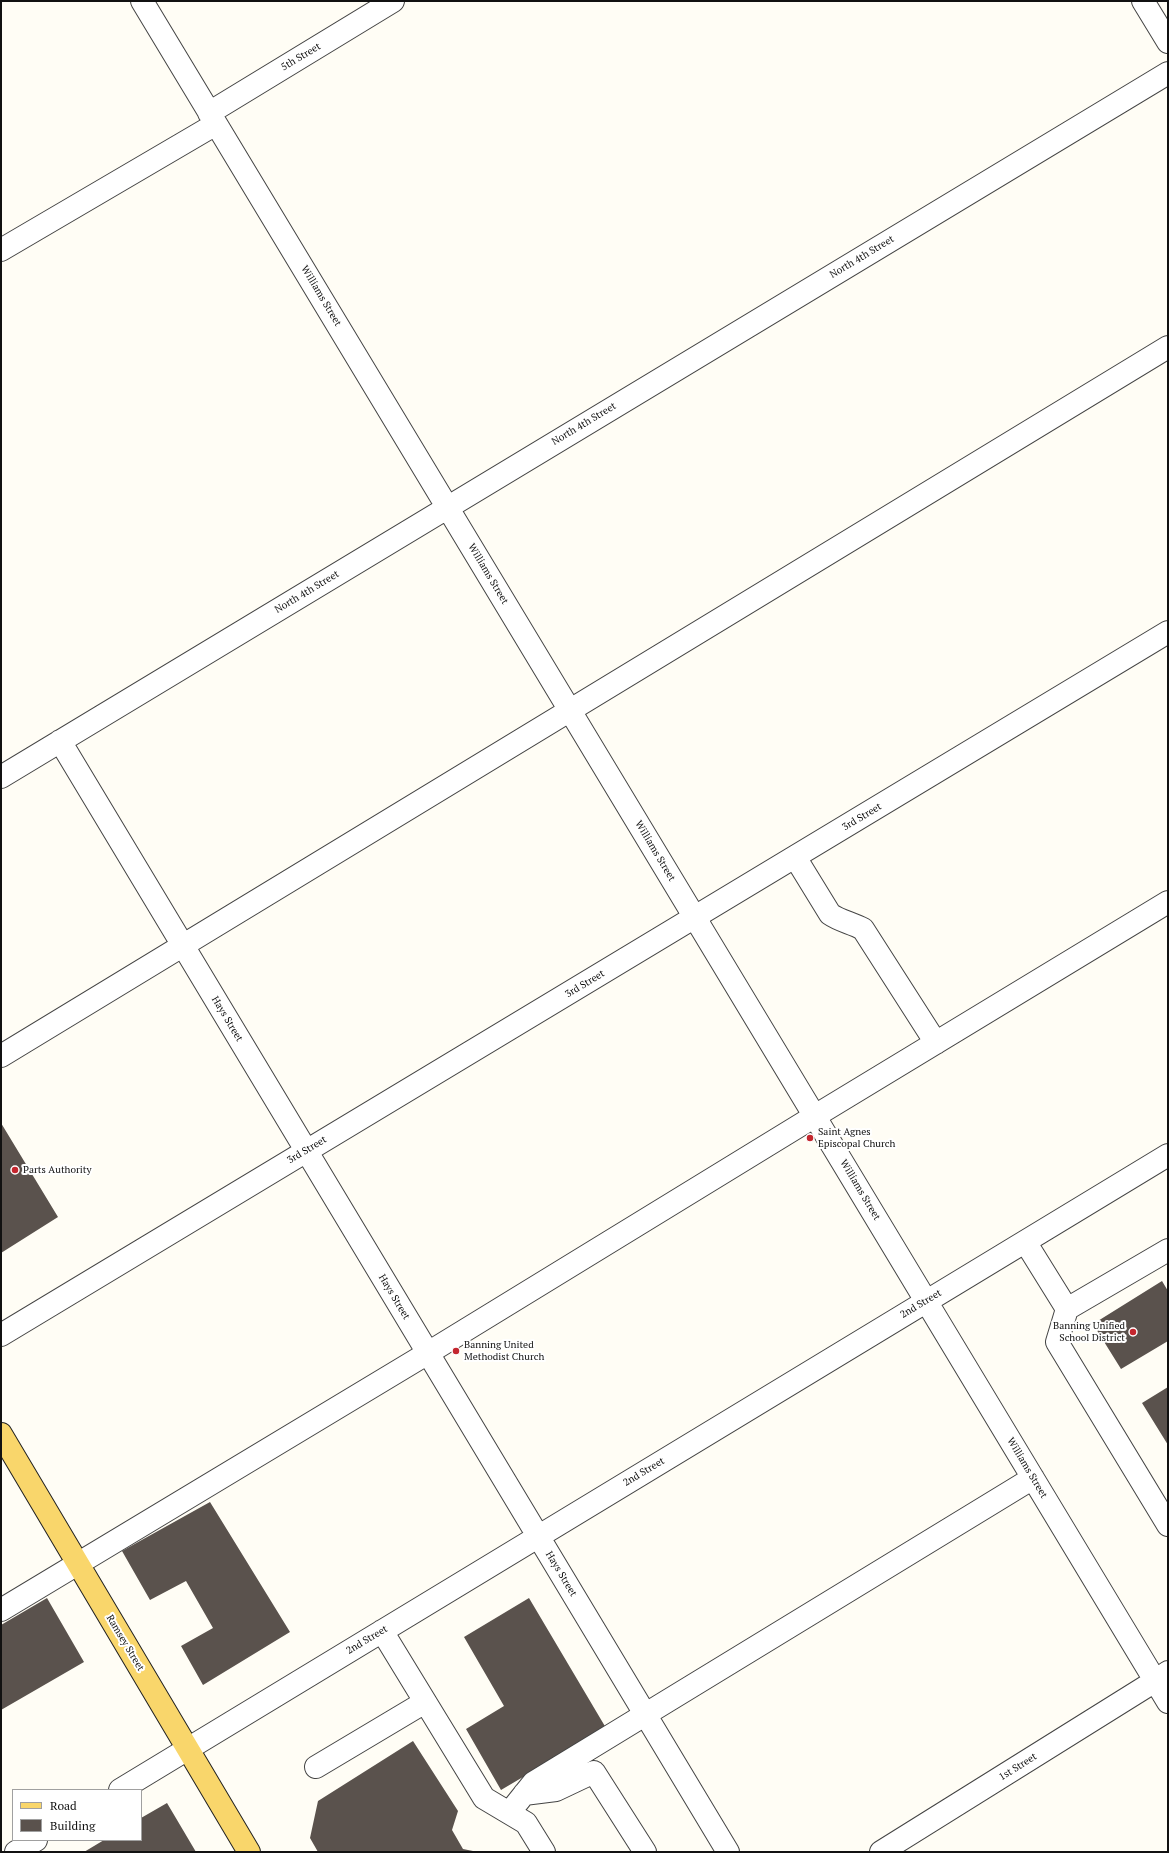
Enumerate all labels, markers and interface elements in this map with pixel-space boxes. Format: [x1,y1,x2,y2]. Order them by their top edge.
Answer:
street label: 5th Street [279,41,323,73]
street label: North 4th Street [828,233,896,281]
street label: Williams Street [298,264,344,328]
street label: North 4th Street [550,400,618,448]
street label: Williams Street [465,542,511,606]
street label: North 4th Street [273,568,341,616]
street label: 3rd Street [840,801,884,833]
street label: Williams Street [632,819,678,883]
street label: 3rd Street [563,968,607,1000]
street label: Hays Street [209,994,245,1044]
place label: Saint Agnes Episcopal Church [818,1126,895,1150]
marker: Saint Agnes Episcopal Church [805,1133,815,1143]
street label: 3rd Street [285,1134,329,1166]
street label: Williams Street [837,1158,883,1222]
place label: Parts Authority [23,1164,92,1176]
marker: Parts Authority [10,1165,20,1175]
street label: Hays Street [376,1272,412,1322]
street label: 2nd Street [898,1287,944,1321]
place label: Banning Unified School District [1053,1320,1125,1344]
marker: Banning Unified School District [1128,1327,1138,1337]
place label: Banning United Methodist Church [464,1339,544,1362]
marker: Banning United Methodist Church [451,1346,461,1356]
street label: Williams Street [1004,1436,1050,1500]
street label: 2nd Street [621,1455,667,1489]
street label: Hays Street [543,1549,579,1599]
street label: Ramsey Street [104,1613,146,1673]
street label: 2nd Street [344,1623,390,1657]
street label: 1st Street [997,1751,1039,1783]
legend [12,1789,142,1841]
text: Road [50,1798,77,1813]
text: Building [50,1818,95,1833]

